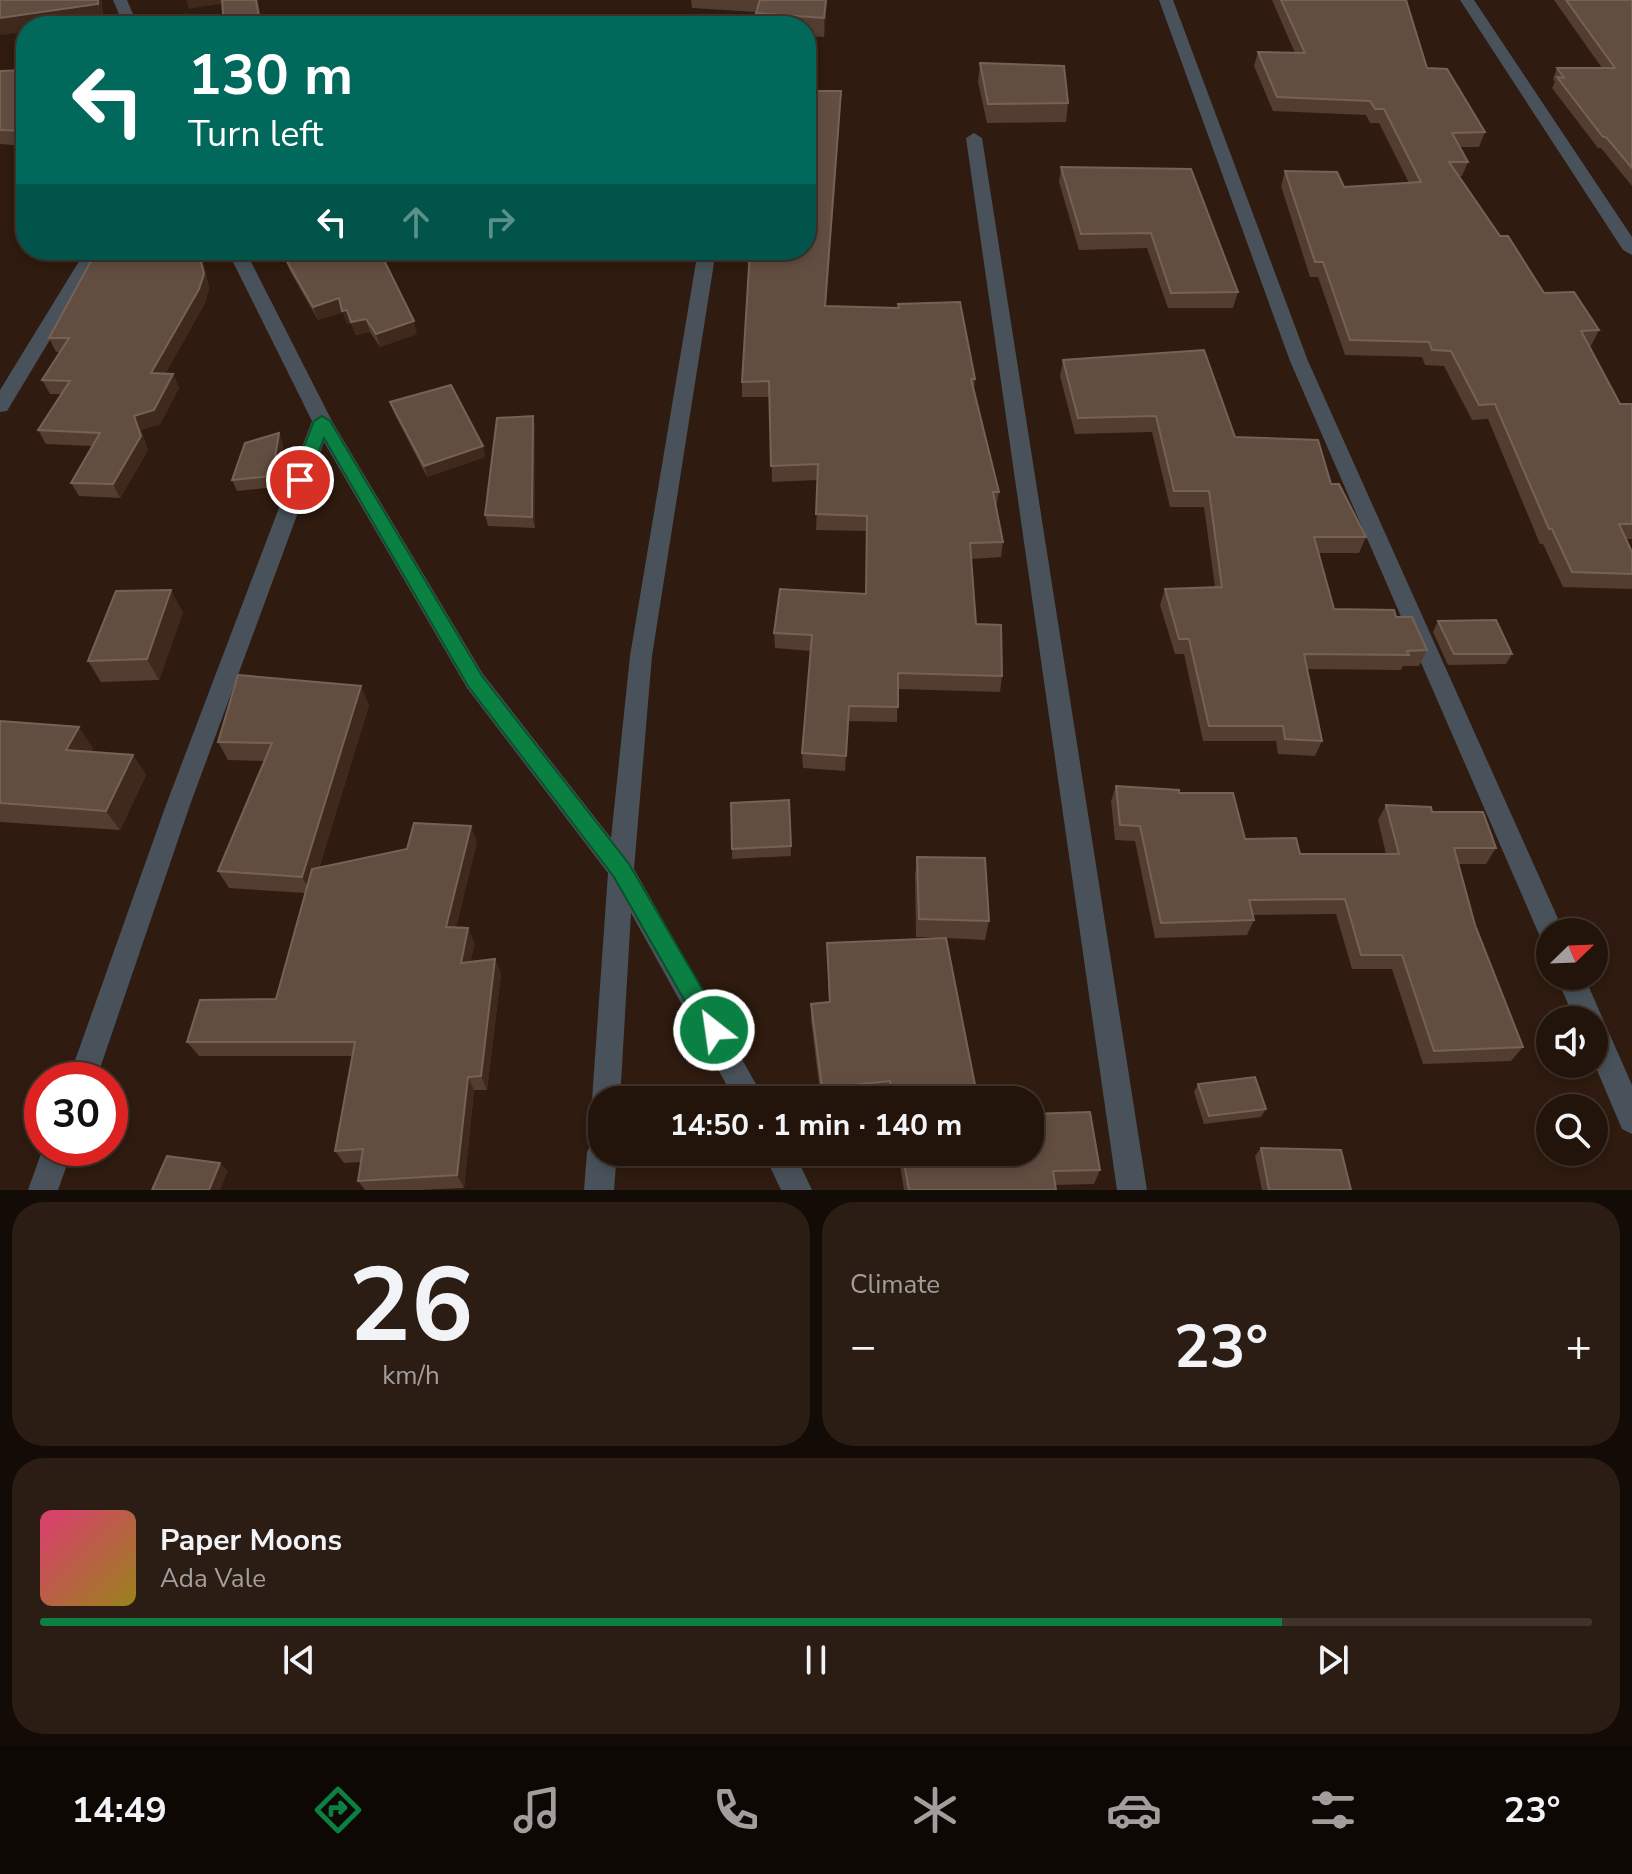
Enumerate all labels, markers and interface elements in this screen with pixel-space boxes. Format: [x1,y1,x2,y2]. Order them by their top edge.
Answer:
text: 130 m [188,37,353,114]
icon: left [56,48,160,152]
text: Turn left [188,110,323,159]
icon: left [310,200,354,244]
icon: ahead [394,200,438,244]
icon: right [478,200,522,244]
pin [266,446,334,514]
icon: arrive [278,458,322,502]
north arrow [1536,918,1608,990]
map controls [1536,918,1608,1166]
position arrow [672,988,756,1072]
button: sound [1536,1006,1608,1078]
speed limit sign: 30 [24,1062,128,1166]
button: search [1536,1094,1608,1166]
text: 14:50 · 1 min · 140 m [670,1105,962,1146]
text: 26 [349,1235,473,1377]
text: Climate [850,1267,940,1302]
text: 23° [1174,1306,1268,1388]
text: − [850,1317,876,1377]
text: + [1566,1317,1592,1377]
text: km/h [382,1358,440,1393]
text: Paper Moons [160,1520,342,1561]
text: Ada Vale [160,1561,266,1596]
icon: previous [277,1638,321,1682]
icon: pause [794,1638,838,1682]
icon: next [1311,1638,1355,1682]
icon: directions [310,1782,366,1838]
icon: music [509,1782,565,1838]
icon: phone [708,1782,764,1838]
icon: climate [907,1782,963,1838]
icon: car [1106,1782,1162,1838]
icon: filters [1305,1782,1361,1838]
text: 14:49 [71,1786,167,1835]
text: 23° [1504,1786,1560,1835]

